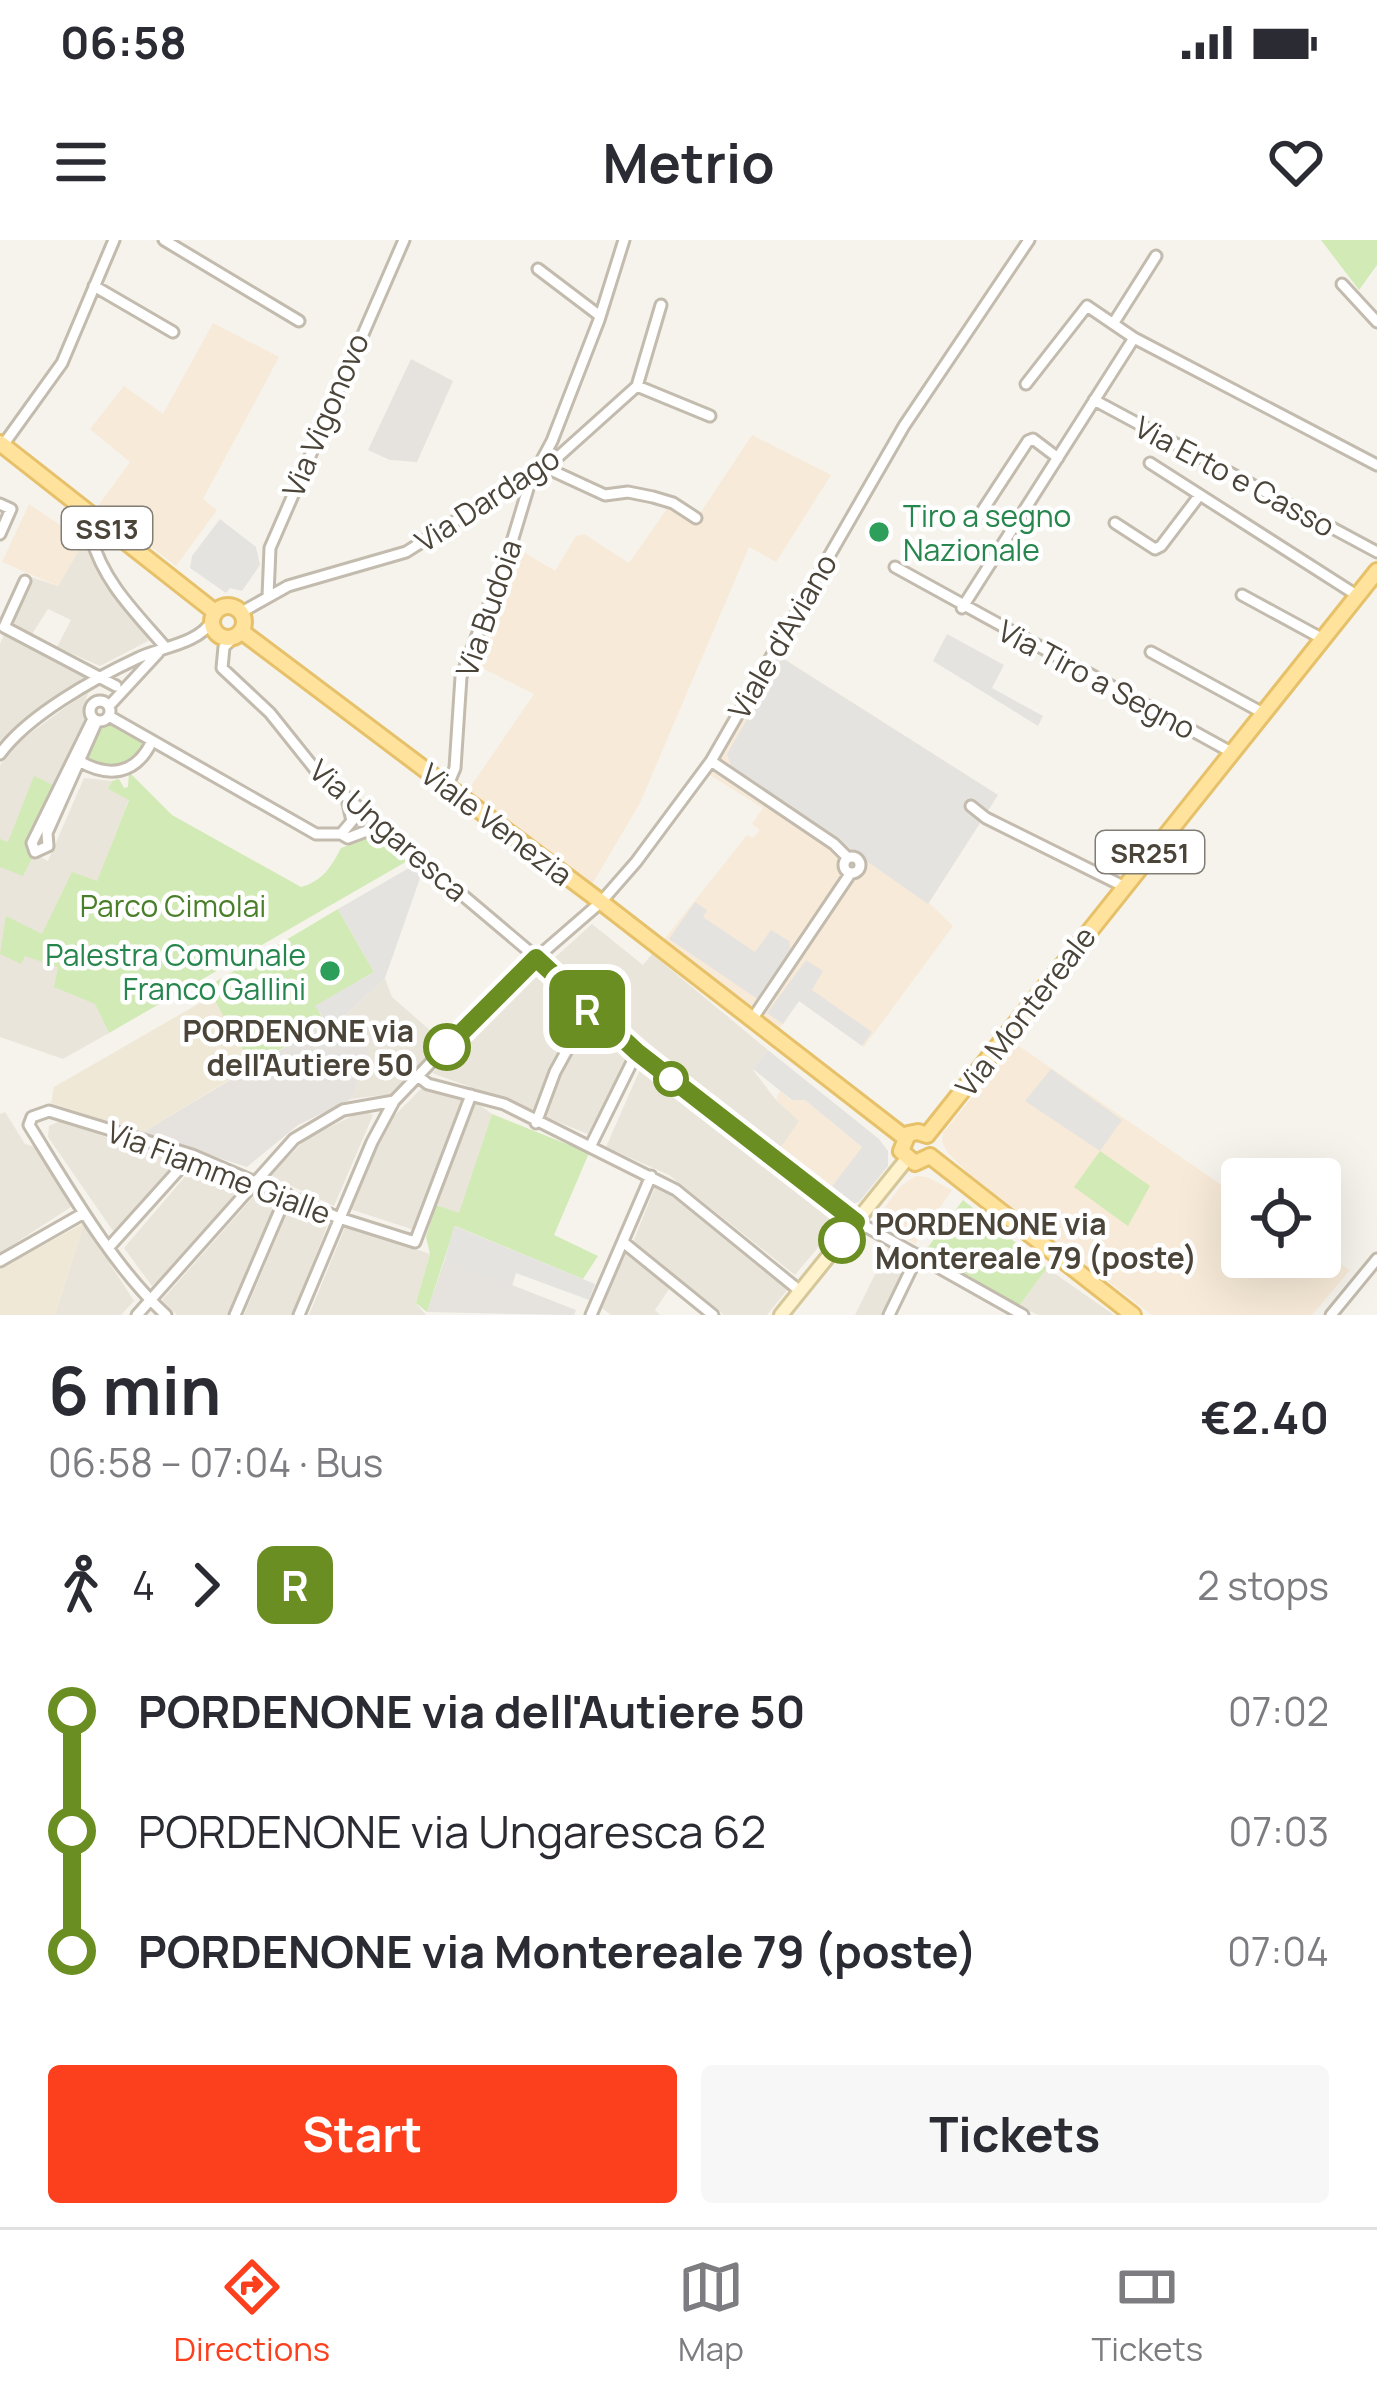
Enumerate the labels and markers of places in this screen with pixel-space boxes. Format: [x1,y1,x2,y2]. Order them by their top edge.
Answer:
place label: Tiro a segno Nazionale [903,495,1071,570]
marker: Tiro a segno Nazionale [866,519,892,545]
place label: Palestra Comunale Franco Gallini [45,934,306,1009]
marker: Palestra Comunale Franco Gallini [317,958,343,984]
place label: PORDENONE via dell'Autiere 50 [183,1010,414,1085]
marker: PORDENONE via dell'Autiere 50 [425,1025,469,1069]
unlabelled marker [655,1063,687,1095]
place label: PORDENONE via Montereale 79 (poste) [875,1203,1197,1278]
marker: PORDENONE via Montereale 79 (poste) [820,1218,864,1262]

